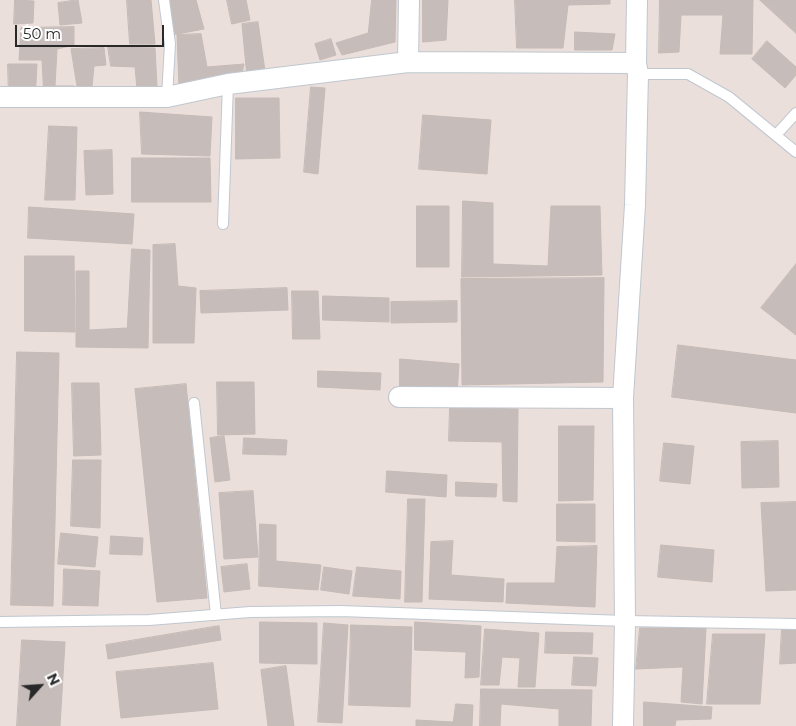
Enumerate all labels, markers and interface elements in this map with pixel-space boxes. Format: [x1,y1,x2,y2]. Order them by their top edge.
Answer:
scale bar [18,15,166,47]
text: 50 m [23,24,61,43]
north arrow [15,661,65,711]
text: N [43,670,64,688]

